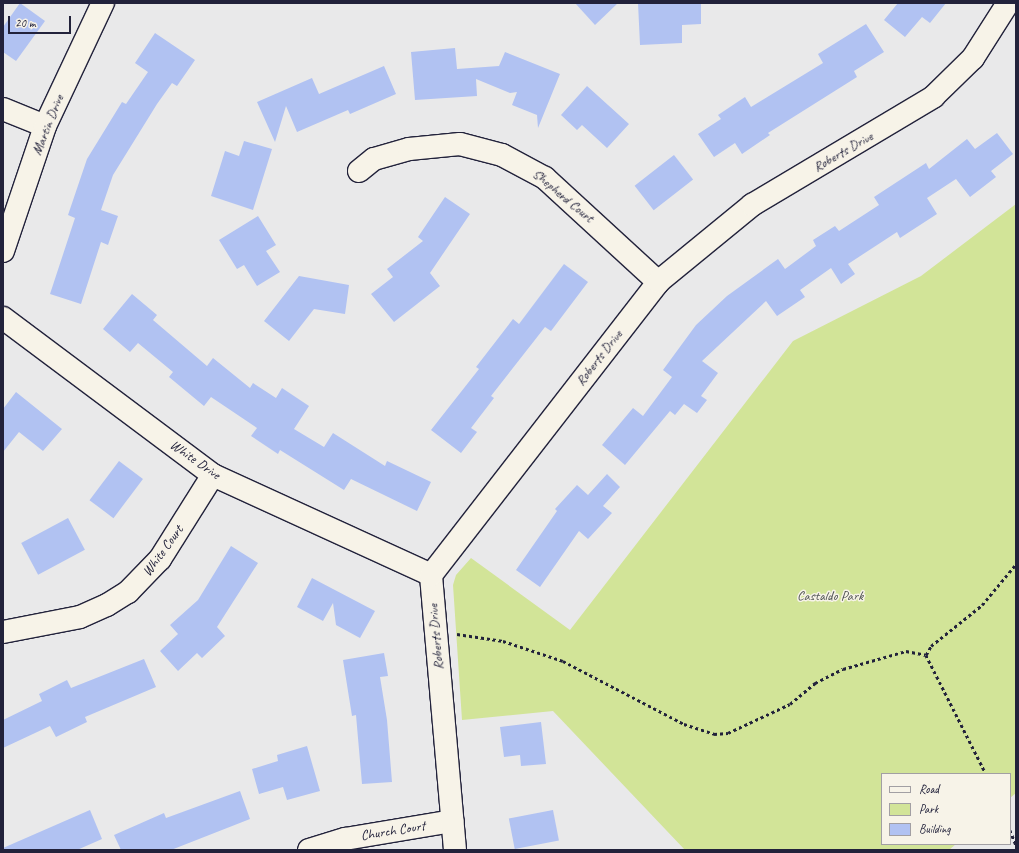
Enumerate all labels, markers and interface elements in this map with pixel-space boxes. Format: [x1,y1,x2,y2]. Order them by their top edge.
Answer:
scale bar [10,8,73,34]
text: 20 m [15,15,35,31]
street label: Martin Drive [28,92,68,158]
street label: Roberts Drive [810,128,876,176]
street label: Shepherd Court [529,166,597,226]
street label: Roberts Drive [572,327,626,389]
street label: White Drive [167,437,223,483]
street label: White Court [139,522,187,580]
park label: Castaldo Park [797,588,863,604]
street label: Roberts Drive [425,603,447,671]
legend [881,773,1011,845]
text: Road [919,781,939,797]
text: Park [919,801,938,817]
street label: Church Court [360,818,426,844]
text: Building [919,821,951,837]

